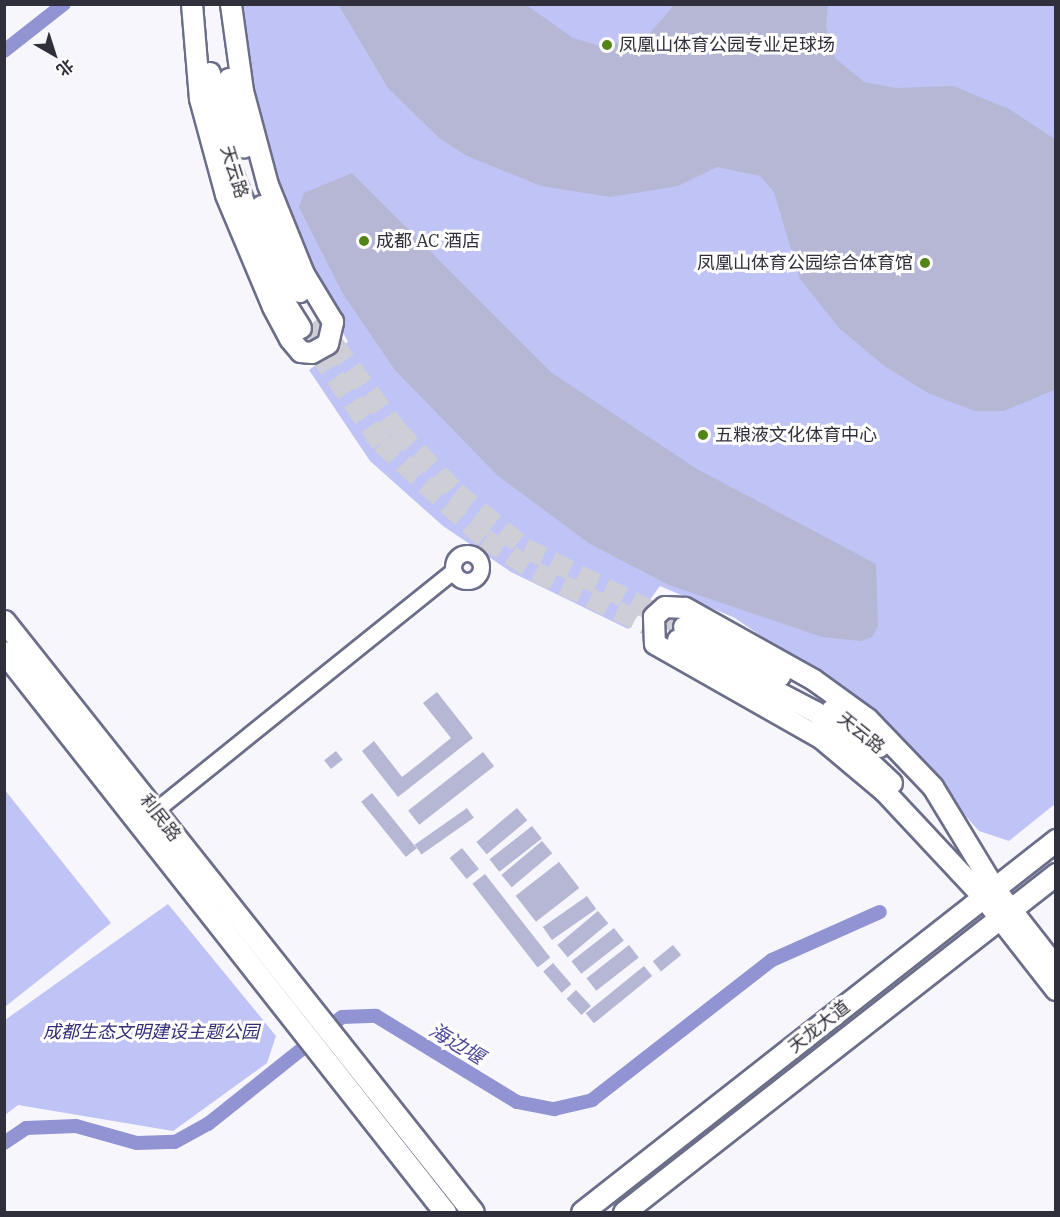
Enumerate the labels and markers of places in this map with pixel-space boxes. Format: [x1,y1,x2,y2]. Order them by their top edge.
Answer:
place label: 凤凰山体育公园专业足球场 [619,34,835,56]
marker: 凤凰山体育公园专业足球场 [600,38,614,52]
place label: 成都 AC 酒店 [376,230,480,252]
marker: 成都 AC 酒店 [357,234,371,248]
place label: 凤凰山体育公园综合体育馆 [697,252,913,274]
marker: 凤凰山体育公园综合体育馆 [918,256,932,270]
place label: 五粮液文化体育中心 [715,424,877,446]
marker: 五粮液文化体育中心 [696,428,710,442]

